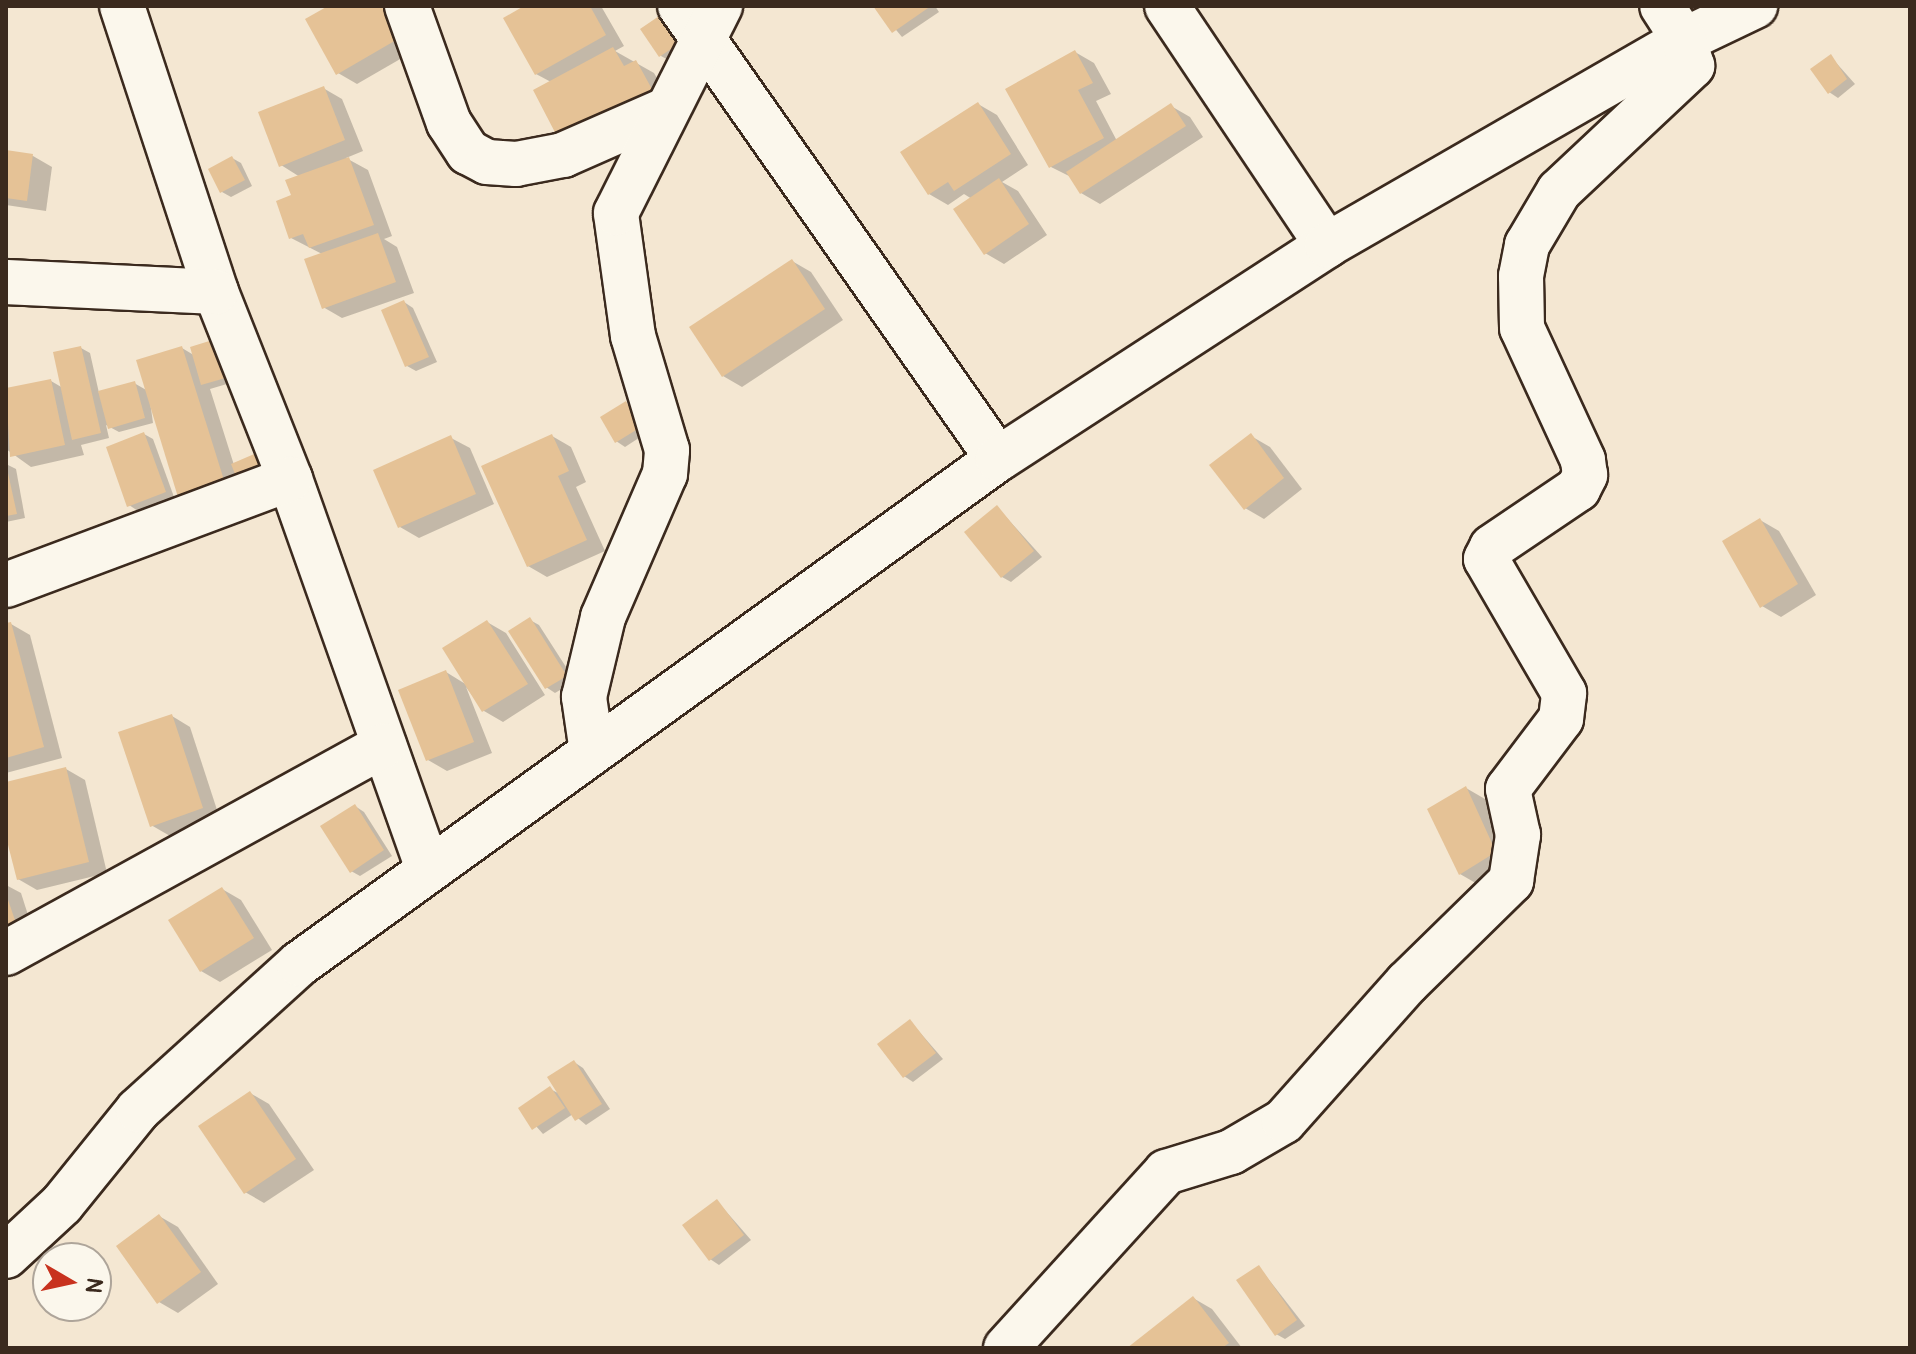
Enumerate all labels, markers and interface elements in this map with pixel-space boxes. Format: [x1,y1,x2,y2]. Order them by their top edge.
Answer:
north arrow [32,1242,112,1322]
text: N [79,1276,109,1295]

